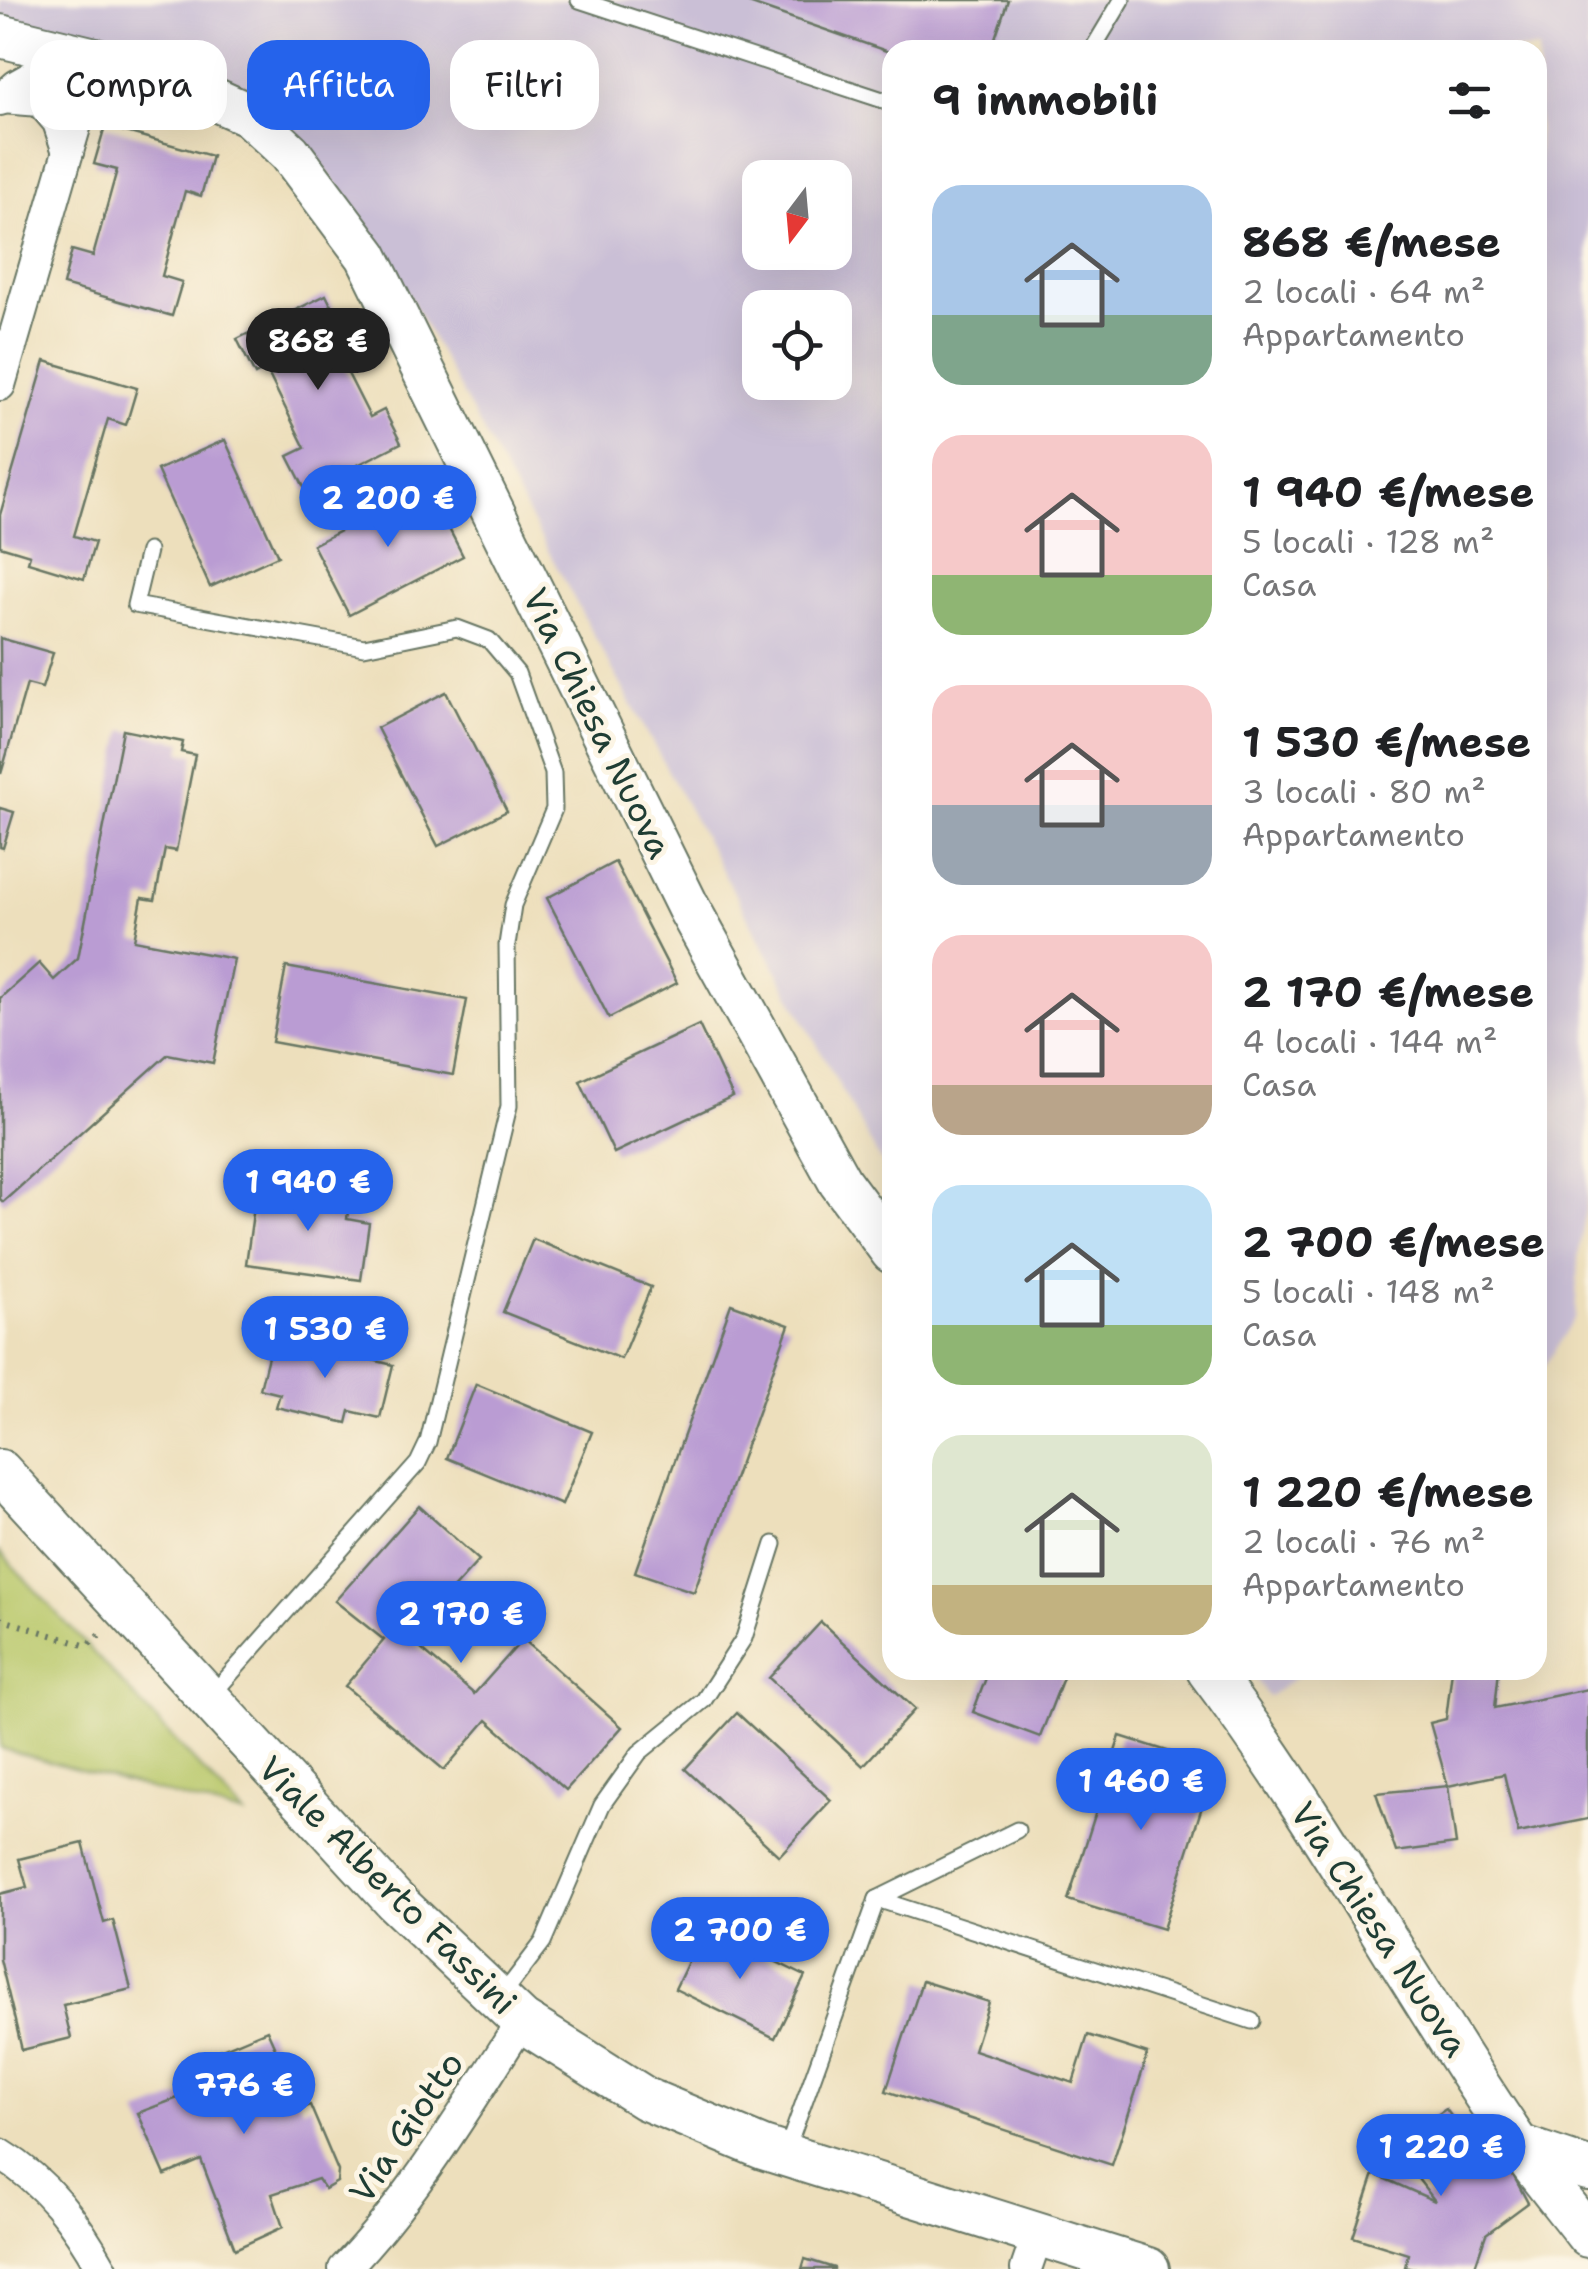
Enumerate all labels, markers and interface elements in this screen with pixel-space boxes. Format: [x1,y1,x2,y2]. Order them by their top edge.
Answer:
chip: Compra [30,40,227,130]
chip: Affitta [247,40,430,130]
chip: Filtri [450,40,599,130]
text: 9 immobili [932,72,1158,128]
icon: filters [1442,73,1497,128]
north arrow [742,160,852,270]
map controls [742,160,852,400]
text: 868 €/mese [1242,214,1501,270]
icon: home [1012,225,1132,345]
text: 2 locali · 64 m² [1242,270,1485,313]
button: locate [742,290,852,400]
pin: 868 € [248,308,388,393]
text: Appartamento [1242,313,1465,356]
text: 868 € [268,319,368,362]
text: 1 940 €/mese [1242,464,1535,520]
pin: 2 200 € [296,465,480,550]
icon: home [1012,475,1132,595]
text: 2 200 € [321,476,455,519]
text: 5 locali · 128 m² [1242,520,1494,563]
text: Casa [1242,563,1316,606]
street label: Via Chiesa Nuova [512,580,684,866]
text: 1 530 €/mese [1242,714,1531,770]
icon: home [1012,725,1132,845]
text: 3 locali · 80 m² [1242,770,1486,813]
text: Appartamento [1242,813,1465,856]
text: 2 170 €/mese [1242,964,1534,1020]
icon: home [1012,975,1132,1095]
text: 4 locali · 144 m² [1242,1020,1497,1063]
text: Casa [1242,1063,1316,1106]
pin: 1 940 € [216,1149,400,1234]
text: 1 940 € [245,1160,371,1203]
text: 2 700 €/mese [1242,1214,1545,1270]
icon: home [1012,1225,1132,1345]
text: 5 locali · 148 m² [1242,1270,1495,1313]
pin: 1 530 € [233,1296,417,1381]
text: 1 530 € [263,1307,387,1350]
text: Casa [1242,1313,1316,1356]
text: 1 220 €/mese [1242,1464,1534,1520]
icon: home [1012,1475,1132,1595]
text: 2 locali · 76 m² [1242,1520,1485,1563]
text: Appartamento [1242,1563,1465,1606]
pin: 2 170 € [369,1581,553,1666]
text: 2 170 € [398,1592,524,1635]
street label: Viale Alberto Fassini [248,1745,528,2025]
pin: 1 460 € [1049,1748,1233,1833]
text: 1 460 € [1078,1759,1204,1802]
street label: Via Chiesa Nuova [1280,1792,1480,2066]
pin: 2 700 € [648,1897,832,1982]
text: 2 700 € [673,1908,807,1951]
street label: Via Giotto [338,2042,474,2212]
pin: 776 € [174,2052,314,2137]
text: 776 € [194,2063,294,2106]
pin: 1 220 € [1349,2114,1533,2199]
text: 1 220 € [1378,2125,1504,2168]

